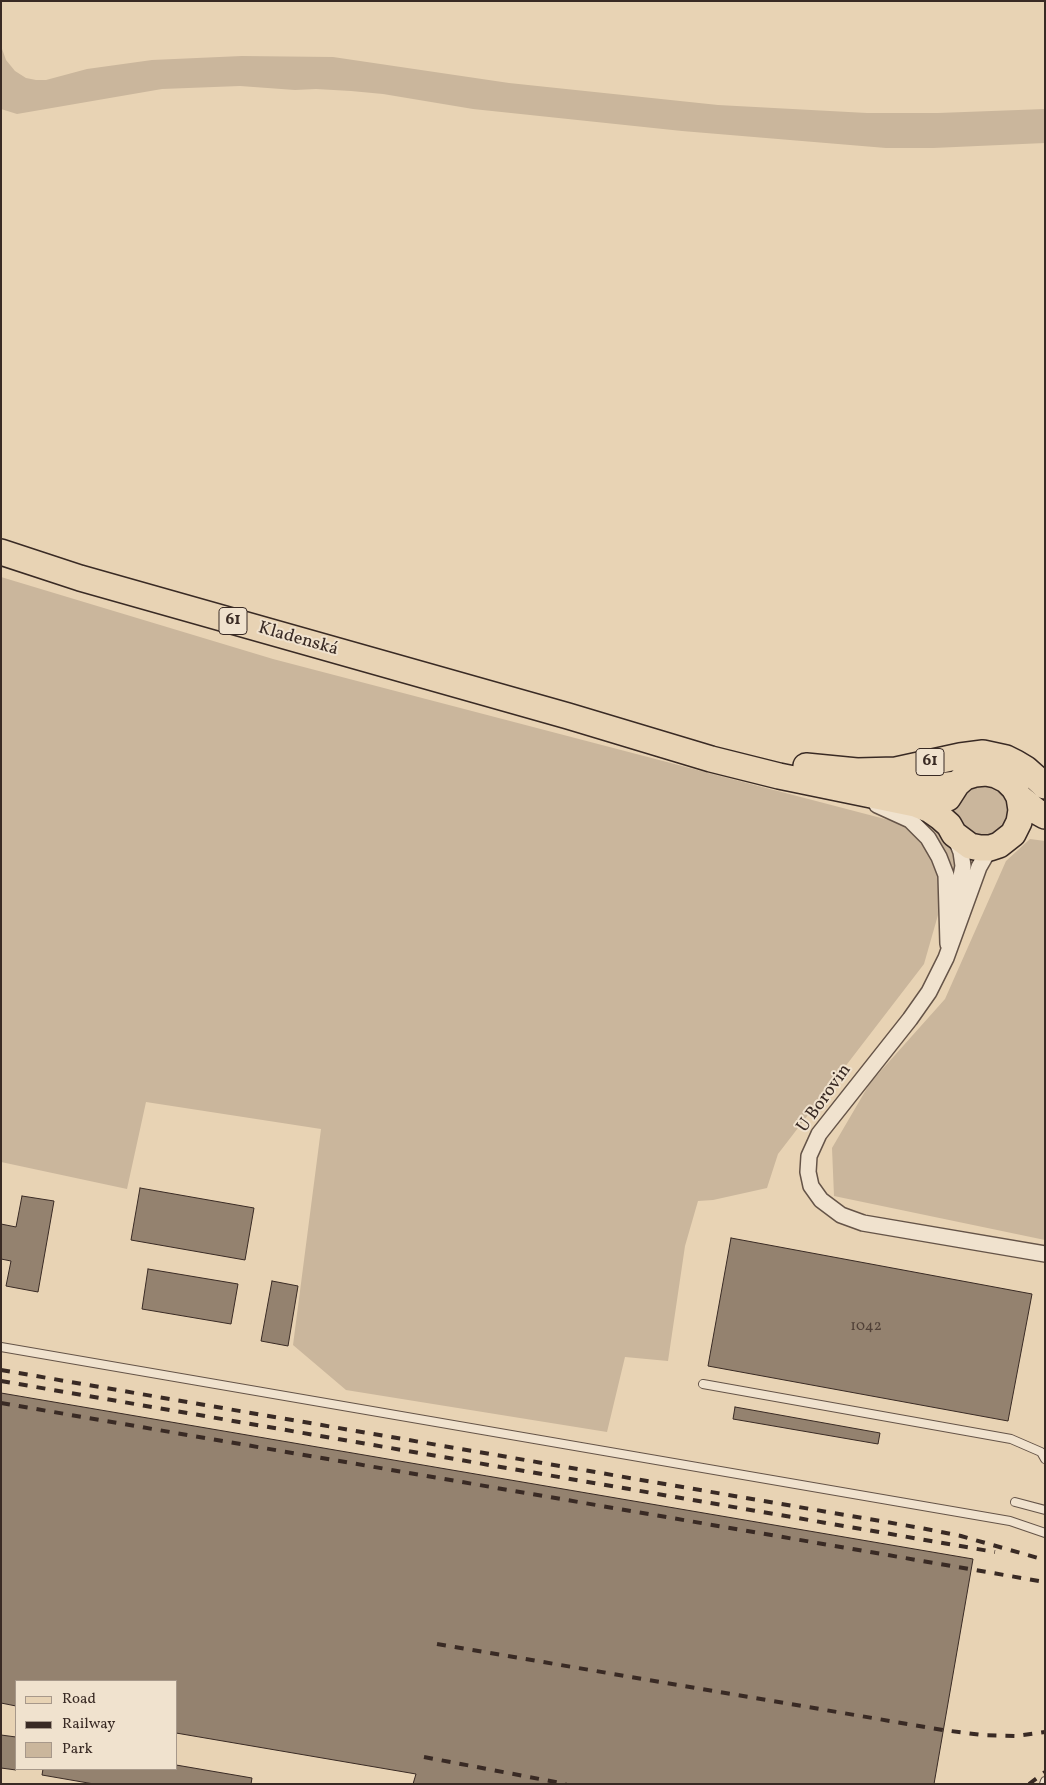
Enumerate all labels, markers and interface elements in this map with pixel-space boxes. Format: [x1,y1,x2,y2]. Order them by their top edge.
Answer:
road number: 61 [219,608,247,634]
street label: Kladenská [255,618,341,662]
road number: 61 [916,749,944,776]
street label: U Borovin [793,1061,857,1137]
house number: 1042 [850,1318,882,1336]
legend [15,1680,178,1770]
text: Road [62,1689,96,1710]
text: Railway [62,1714,115,1735]
text: Park [62,1739,93,1760]

